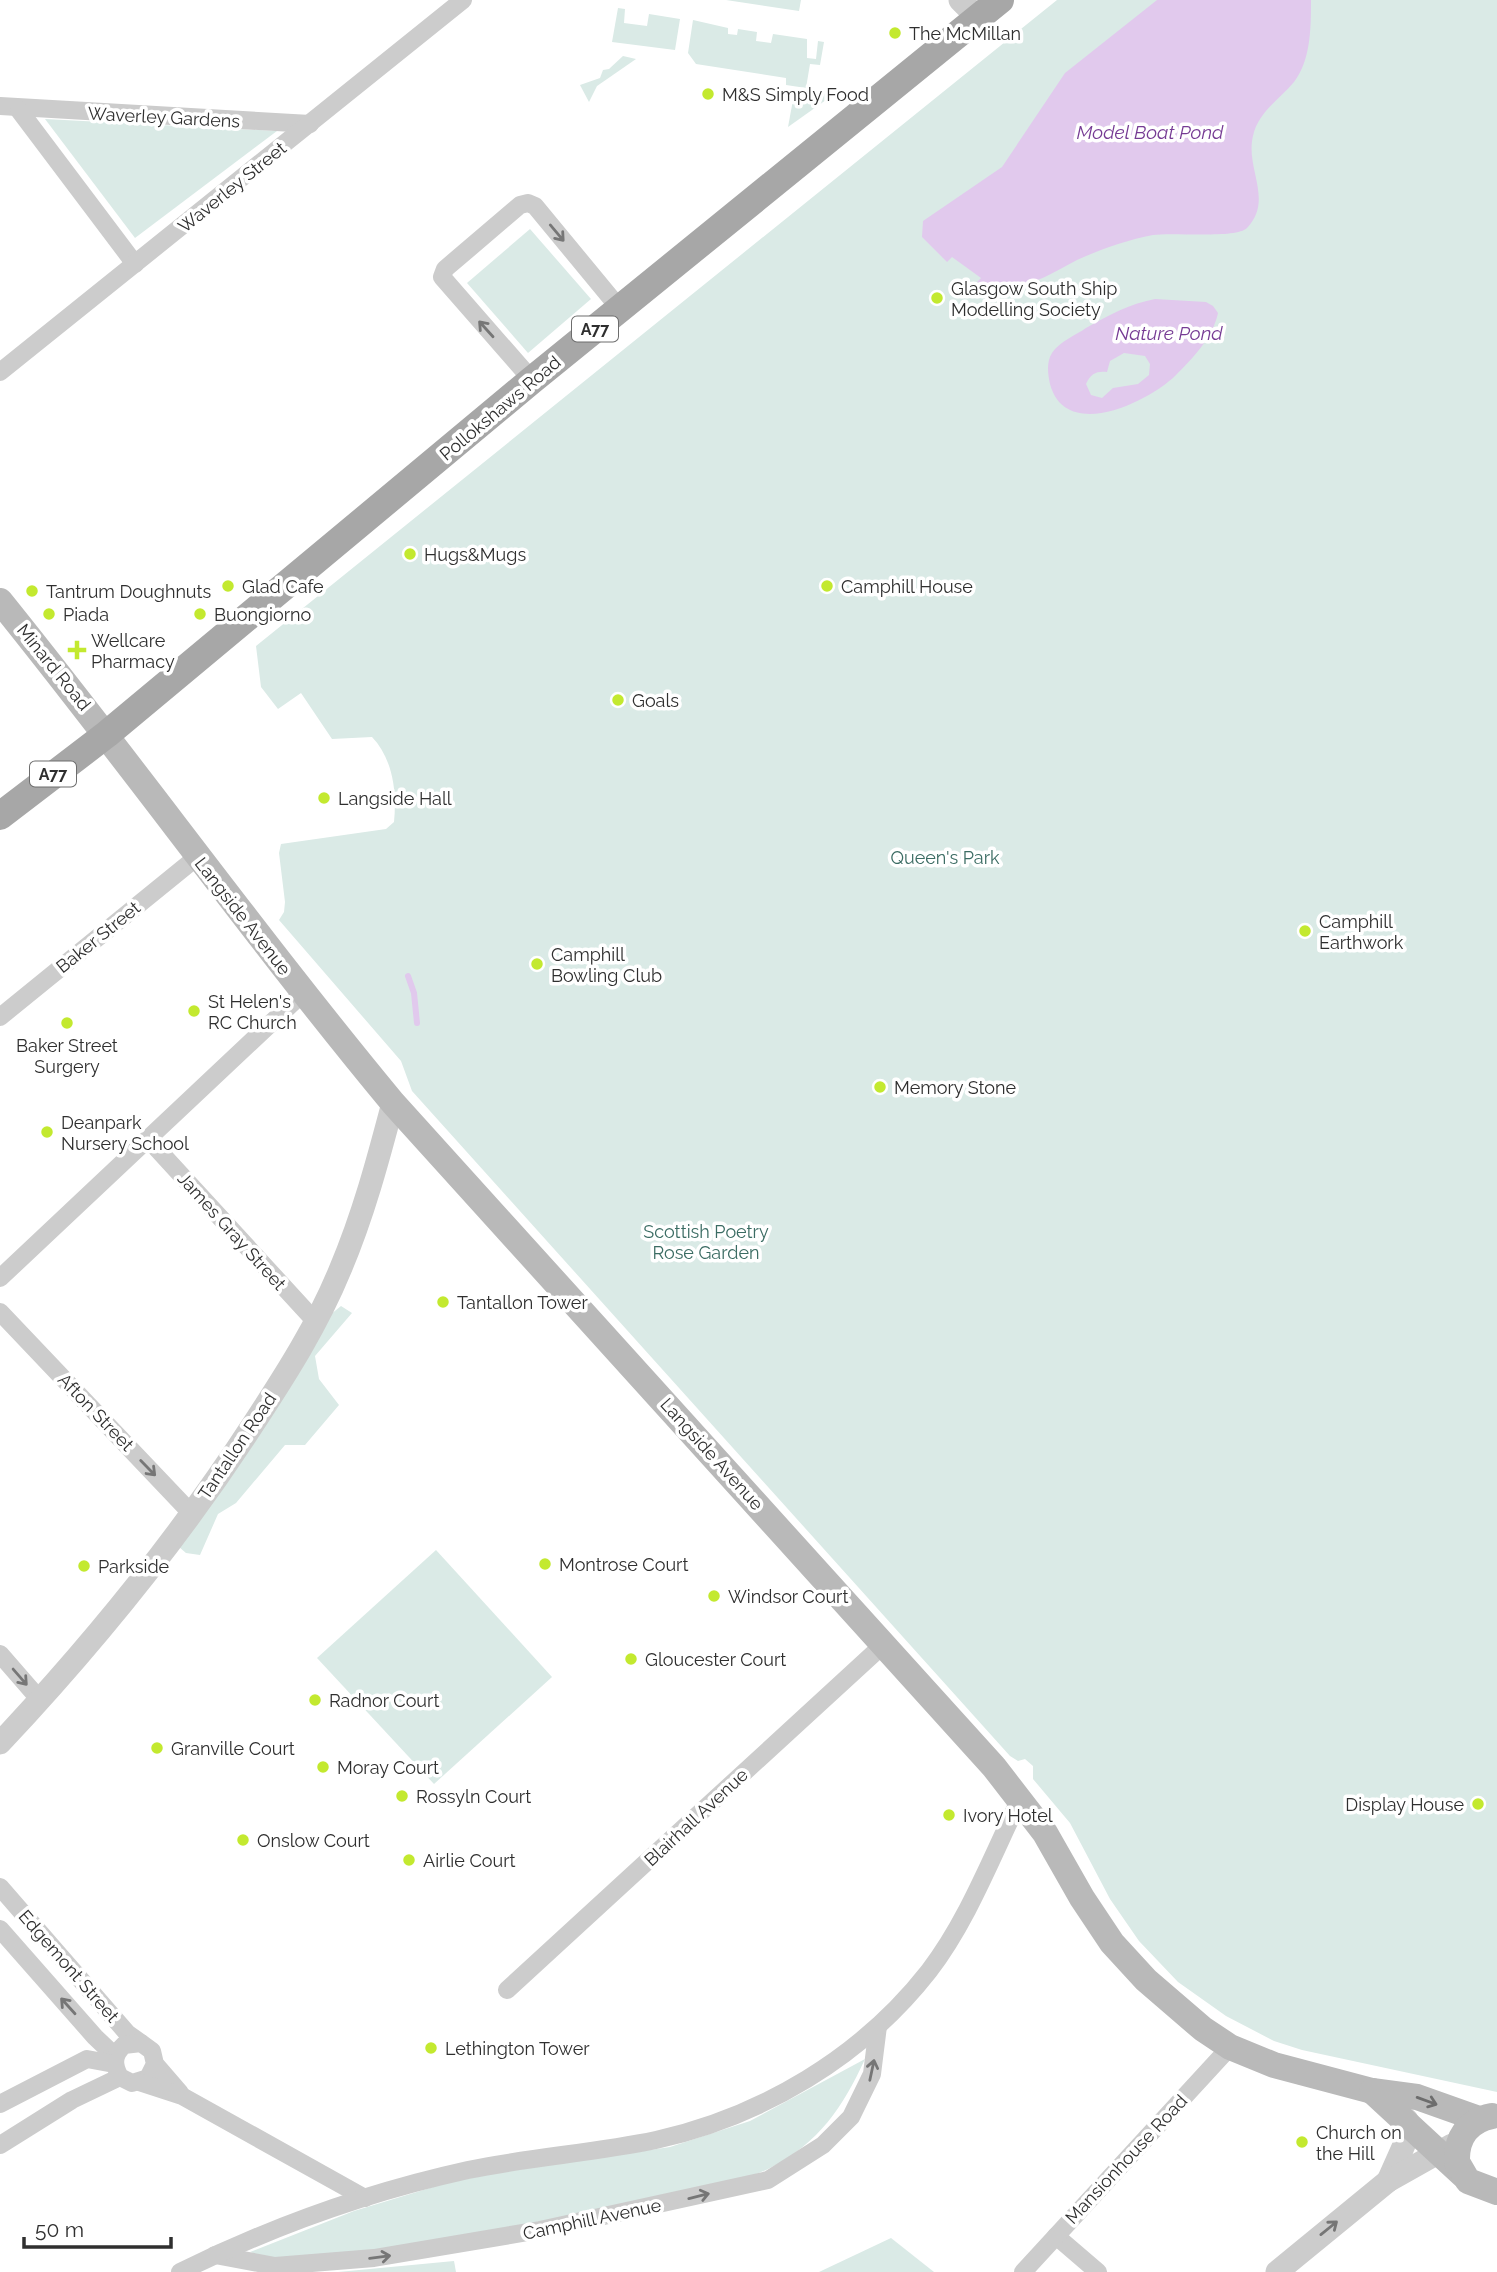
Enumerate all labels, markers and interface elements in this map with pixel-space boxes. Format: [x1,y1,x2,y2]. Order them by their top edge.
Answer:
place label: The McMillan [909,23,1021,44]
marker: The McMillan [887,25,903,41]
place label: M&S Simply Food [722,84,869,105]
marker: M&S Simply Food [700,86,716,102]
street label: Waverley Gardens [87,103,241,131]
water label: Model Boat Pond [1077,121,1224,143]
street label: Waverley Street [174,137,290,237]
one-way arrow [549,224,565,242]
place label: Glasgow South Ship Modelling Society [951,278,1117,320]
marker: Glasgow South Ship Modelling Society [929,290,945,306]
road number: A77 [572,316,618,342]
one-way arrow [478,320,494,338]
water label: Nature Pond [1115,322,1223,344]
street label: Pollokshaws Road [435,351,565,465]
place label: Hugs&Mugs [424,544,526,565]
marker: Hugs&Mugs [402,546,418,562]
place label: Glad Cafe [242,576,324,597]
place label: Camphill House [841,576,973,597]
marker: Glad Cafe [220,578,236,594]
marker: Camphill House [819,578,835,594]
place label: Tantrum Doughnuts [46,581,212,602]
marker: Tantrum Doughnuts [24,583,40,599]
place label: Piada [63,604,109,625]
place label: Buongiorno [214,604,311,625]
marker: Piada [41,606,57,622]
marker: Buongiorno [192,606,208,622]
street label: Minard Road [13,620,95,714]
place label: Wellcare Pharmacy [91,630,175,672]
marker: Wellcare Pharmacy [69,642,85,658]
place label: Goals [632,690,679,711]
marker: Goals [610,692,626,708]
road number: A77 [30,762,76,786]
place label: Langside Hall [338,788,452,809]
marker: Langside Hall [316,790,332,806]
park label: Queen's Park [890,847,1000,868]
street label: Langside Avenue [191,853,296,979]
street label: Baker Street [52,897,144,977]
place label: Camphill Earthwork [1319,911,1404,953]
marker: Camphill Earthwork [1297,923,1313,939]
place label: Camphill Bowling Club [551,944,662,986]
marker: Camphill Bowling Club [529,956,545,972]
place label: St Helen's RC Church [208,991,297,1033]
marker: St Helen's RC Church [186,1003,202,1019]
marker: Baker Street Surgery [59,1015,75,1031]
place label: Baker Street Surgery [16,1035,118,1077]
place label: Memory Stone [894,1077,1016,1098]
marker: Memory Stone [872,1079,888,1095]
place label: Deanpark Nursery School [61,1112,189,1154]
marker: Deanpark Nursery School [39,1124,55,1140]
street label: James Gray Street [174,1168,290,1294]
park label: Scottish Poetry Rose Garden [643,1221,769,1263]
place label: Tantallon Tower [457,1292,588,1313]
marker: Tantallon Tower [435,1294,451,1310]
street label: Afton Street [54,1369,138,1455]
street label: Tantallon Road [194,1389,280,1503]
street label: Langside Avenue [656,1394,768,1515]
one-way arrow [140,1459,157,1476]
place label: Montrose Court [559,1554,688,1575]
place label: Parkside [98,1556,170,1577]
marker: Montrose Court [537,1556,553,1572]
marker: Parkside [76,1558,92,1574]
place label: Windsor Court [728,1586,848,1607]
marker: Windsor Court [706,1588,722,1604]
place label: Gloucester Court [645,1649,786,1670]
marker: Gloucester Court [623,1651,639,1667]
one-way arrow [12,1668,28,1686]
place label: Radnor Court [329,1690,439,1711]
marker: Radnor Court [307,1692,323,1708]
place label: Granville Court [171,1738,295,1759]
marker: Granville Court [149,1740,165,1756]
place label: Moray Court [337,1757,439,1778]
marker: Moray Court [315,1759,331,1775]
street label: Blairhall Avenue [640,1763,752,1870]
place label: Rossyln Court [416,1786,531,1807]
marker: Rossyln Court [394,1788,410,1804]
place label: Display House [1345,1794,1464,1815]
marker: Display House [1470,1796,1486,1812]
place label: Ivory Hotel [963,1805,1053,1826]
marker: Ivory Hotel [941,1807,957,1823]
place label: Onslow Court [257,1830,370,1851]
marker: Onslow Court [235,1832,251,1848]
place label: Airlie Court [423,1850,515,1871]
marker: Airlie Court [401,1852,417,1868]
street label: Edgemont Street [15,1906,123,2026]
one-way arrow [60,1998,76,2016]
place label: Lethington Tower [445,2038,590,2059]
marker: Lethington Tower [423,2040,439,2056]
one-way arrow [865,2059,879,2082]
street label: Mansionhouse Road [1061,2090,1191,2228]
one-way arrow [1415,2095,1437,2108]
place label: Church on the Hill [1316,2122,1402,2164]
marker: Church on the Hill [1294,2134,1310,2150]
one-way arrow [687,2189,710,2202]
street label: Camphill Avenue [521,2194,663,2244]
scale bar [24,2206,172,2250]
text: 50 m [35,2217,84,2242]
one-way arrow [1320,2220,1338,2236]
one-way arrow [368,2251,390,2264]

